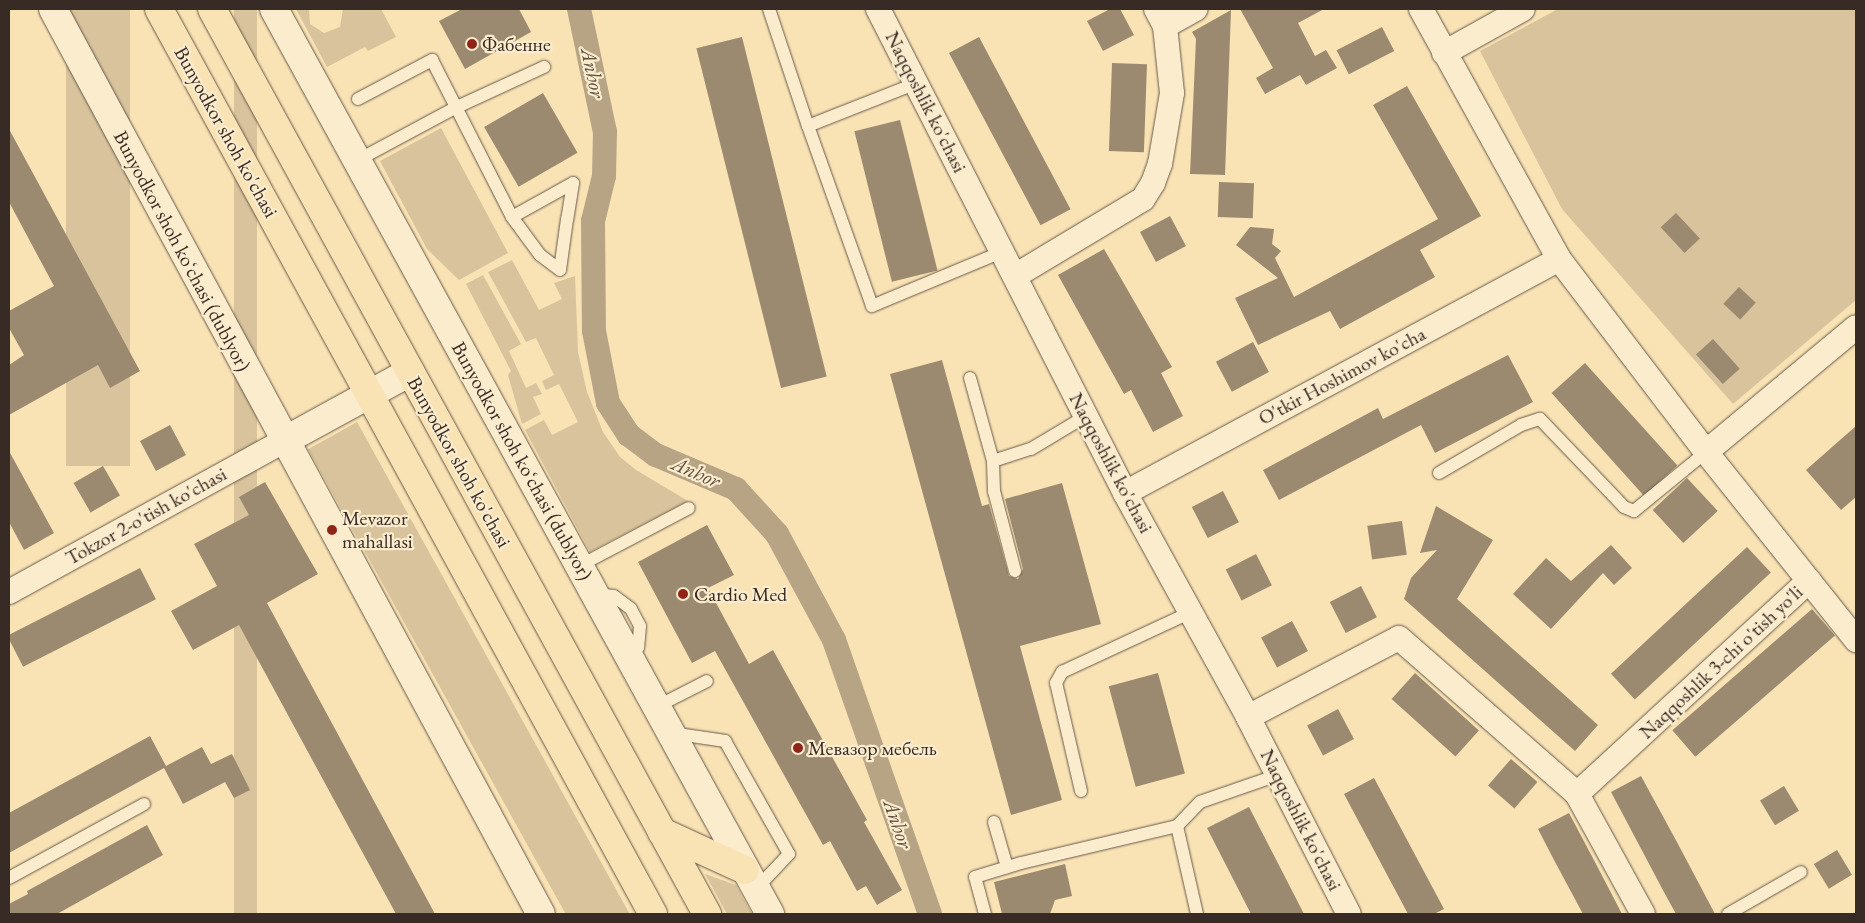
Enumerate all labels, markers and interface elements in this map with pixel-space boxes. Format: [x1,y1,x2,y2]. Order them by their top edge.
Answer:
street label: Naqqoshlik ko'chasi [880,27,972,177]
place label: Фабенне [482,32,551,56]
marker: Фабенне [466,38,478,50]
street label: Bunyodkor shoh ko'chasi [169,42,283,222]
water label: Anhor [575,46,611,100]
street label: Bunyodkor shoh koʻchasi (dublyor) [108,127,256,375]
street label: O'tkir Hoshimov ko'cha [1254,322,1430,430]
street label: Bunyodkor shoh koʻchasi (dublyor) [446,338,598,584]
street label: Bunyodkor shoh ko'chasi [402,372,516,552]
street label: Naqqoshlik ko'chasi [1064,389,1158,537]
water label: Anhor [668,451,724,493]
street label: Tokzor 2-o'tish ko'chasi [61,462,231,570]
place label: Mevazor mahallasi [342,506,413,553]
marker: Mevazor mahallasi [326,524,338,536]
street label: Naqqoshlik 3-chi o'tish yo'li [1634,580,1808,744]
place label: Cardio Med [694,582,787,606]
marker: Cardio Med [676,587,690,601]
place label: Мевазор мебель [808,736,937,760]
marker: Мевазор мебель [792,742,804,754]
street label: Naqqoshlik ko'chasi [1255,745,1347,895]
water label: Anhor [878,796,918,852]

